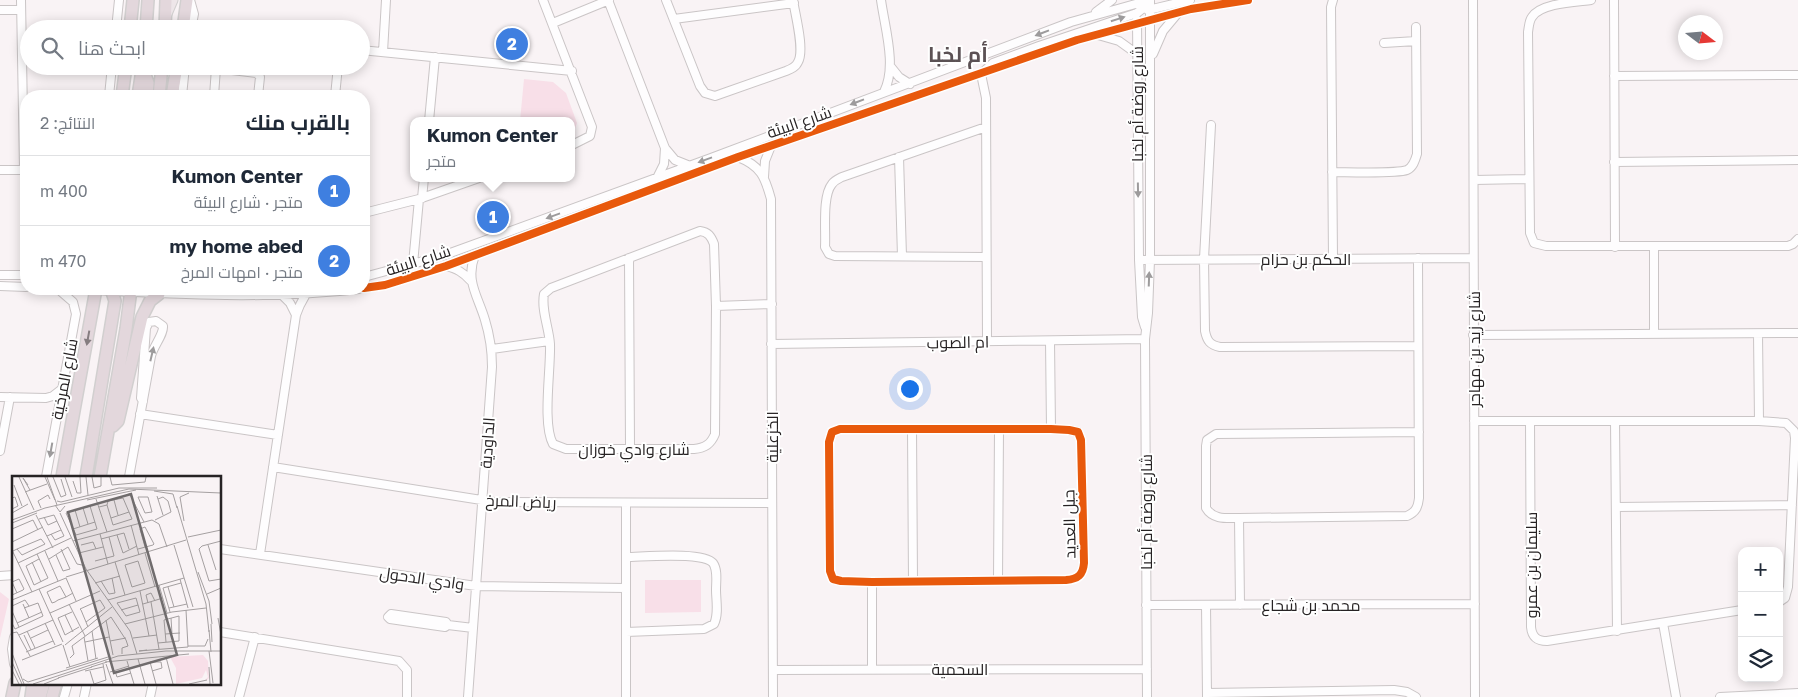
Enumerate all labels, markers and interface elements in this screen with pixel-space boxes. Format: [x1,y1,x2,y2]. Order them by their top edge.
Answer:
one-way arrow [1110,15,1125,23]
north arrow [1678,15,1723,60]
search box [20,20,370,75]
pin: 2 [496,25,528,63]
one-way arrow [1034,29,1049,37]
icon: search [38,34,66,62]
text: ابحث هنا [78,36,146,59]
district label: أم لخبا [928,41,988,69]
street label: شارع روضة أم لخبا [1127,46,1149,162]
one-way arrow [849,98,864,106]
street label: شارع البيئة [764,102,835,144]
text: بالقرب منك [246,109,350,135]
text: النتائج: 2 [40,113,95,133]
popup [410,117,575,182]
text: Kumon Center [427,123,558,146]
text: متجر [427,151,456,171]
one-way arrow [698,157,713,164]
text: Kumon Center [172,164,303,187]
text: 400 m [40,181,88,201]
text: 1 [330,181,338,201]
one-way arrow [1134,182,1142,198]
text: متجر · شارع البيئة [194,192,303,212]
pin: 1 [477,198,509,236]
one-way arrow [545,212,560,220]
text: my home abed [169,234,303,257]
street label: شارع البيئة [383,240,454,282]
street label: الحكم بن حزام [1261,249,1351,271]
text: 470 m [40,251,86,271]
text: 2 [329,251,339,271]
text: متجر · امهات المرخ [181,262,303,282]
one-way arrow [1145,270,1153,286]
street label: شارع زيد بن مهاجر [1464,291,1486,408]
one-way arrow [83,330,91,346]
street label: ام الصوب [927,331,989,355]
street label: شارع المرخية [46,337,84,422]
one-way arrow [148,346,156,361]
your location [897,376,923,402]
street label: الخزعلية [762,411,782,463]
street label: الداودية [475,417,499,469]
street label: شارع وادي خوزان [578,439,690,463]
one-way arrow [47,443,55,459]
street label: شارع روضة أم لخبا [1136,454,1158,570]
inset map [12,476,221,684]
street label: جبل العديد [1058,489,1081,559]
street label: رياض المرخ [485,490,557,514]
street label: سليمان بن عمرو [1521,512,1542,618]
map controls [1738,547,1783,682]
button: + [1738,547,1783,592]
street label: وادي الدحول [378,562,466,598]
button: − [1738,592,1783,637]
street label: محمد بن شجاع [1261,595,1361,617]
button: layers [1738,637,1783,682]
street label: السحمية [932,659,988,679]

